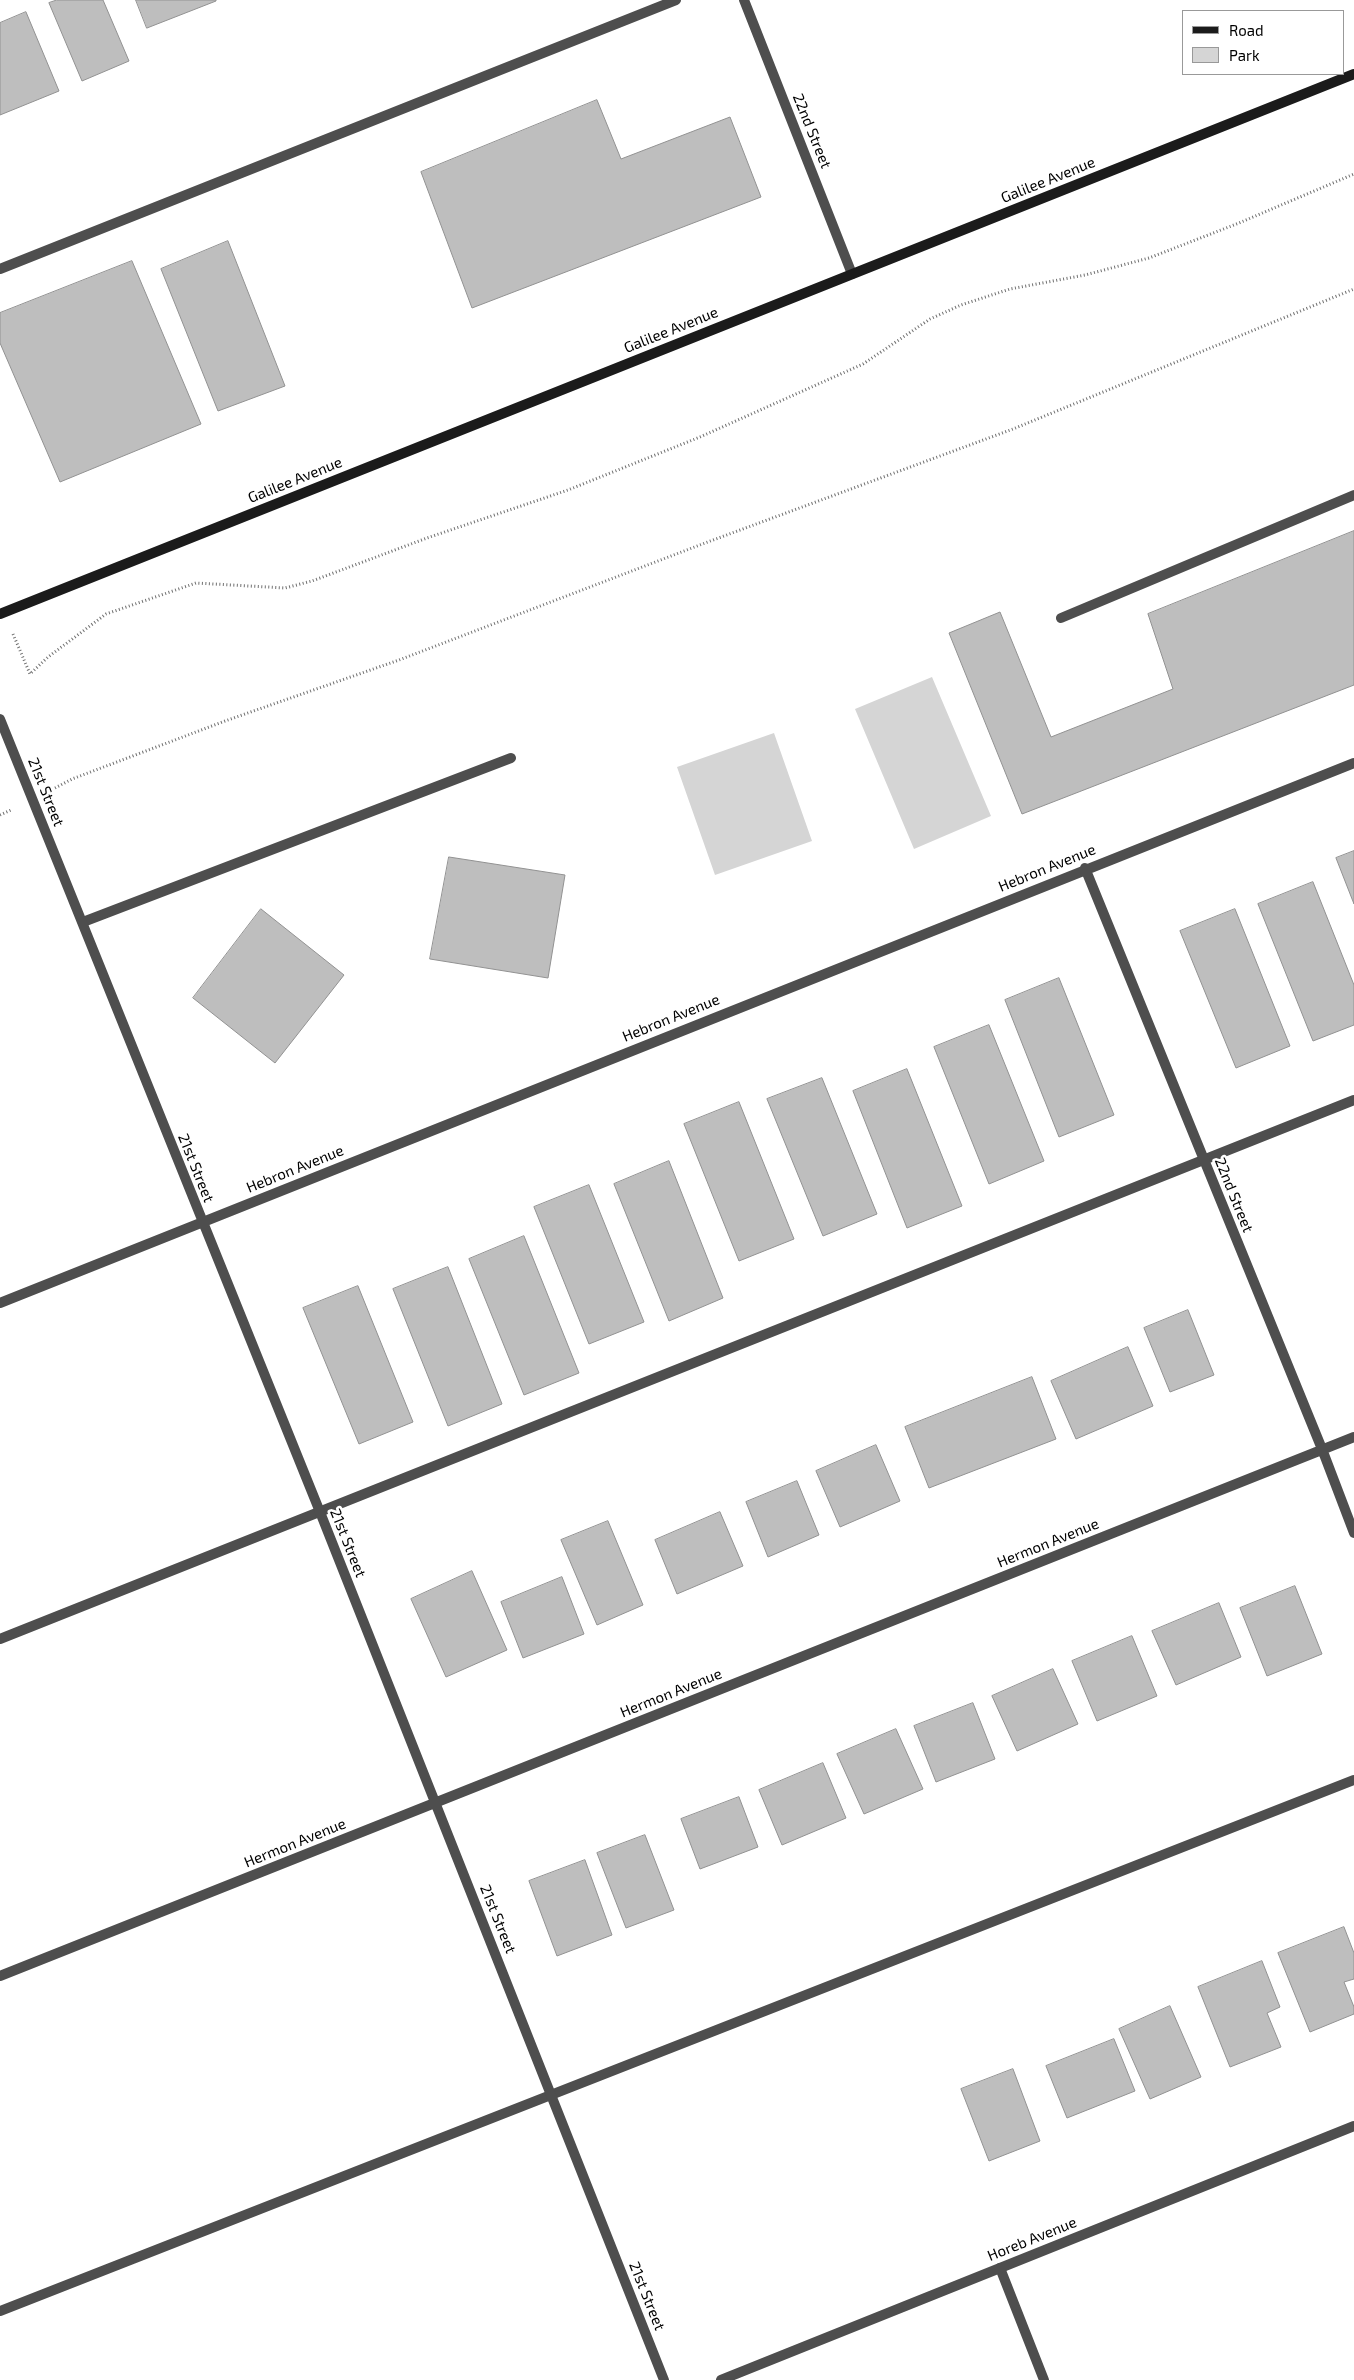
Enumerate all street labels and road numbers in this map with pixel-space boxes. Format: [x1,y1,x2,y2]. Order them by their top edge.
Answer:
street label: 22nd Street [789,91,835,171]
street label: Galilee Avenue [998,153,1098,207]
street label: Galilee Avenue [621,303,721,357]
street label: Galilee Avenue [245,453,345,507]
street label: 21st Street [24,755,68,829]
street label: Hebron Avenue [996,840,1098,896]
street label: Hebron Avenue [620,990,722,1046]
street label: 21st Street [174,1131,218,1205]
street label: Hebron Avenue [244,1141,346,1197]
street label: 22nd Street [1211,1155,1257,1235]
street label: 21st Street [326,1506,370,1580]
street label: Hermon Avenue [995,1514,1101,1572]
street label: Hermon Avenue [618,1664,724,1722]
street label: Hermon Avenue [242,1814,348,1872]
street label: 21st Street [476,1882,520,1956]
street label: Horeb Avenue [985,2213,1079,2265]
street label: 21st Street [625,2259,669,2333]

